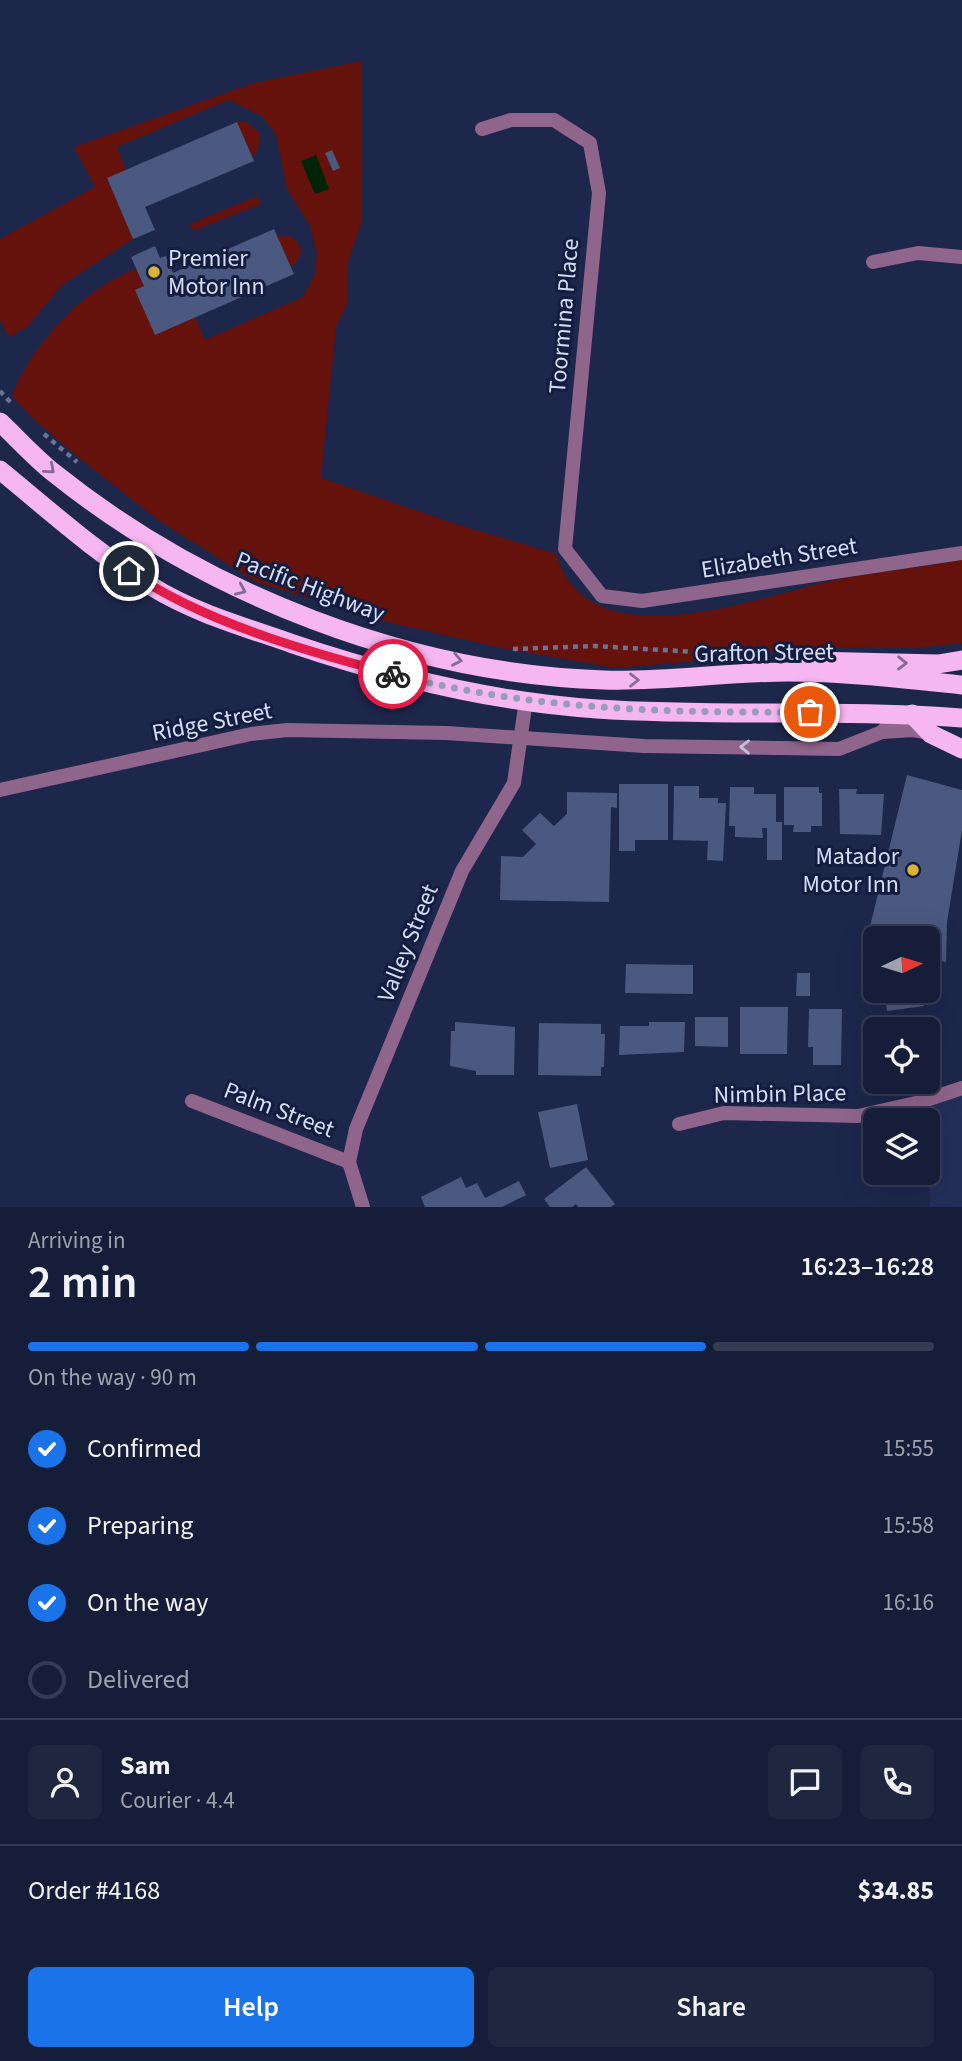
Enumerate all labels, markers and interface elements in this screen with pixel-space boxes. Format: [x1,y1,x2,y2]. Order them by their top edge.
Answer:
street label: Toormina Place [540,237,588,395]
place label: Premier Motor Inn [168,241,265,304]
marker: Premier Motor Inn [146,264,162,280]
one-way arrow [42,461,55,473]
street label: Elizabeth Street [698,528,860,588]
pin [99,541,159,601]
street label: Pacific Highway [230,542,390,632]
icon: home [110,552,148,590]
one-way arrow [234,582,247,596]
street label: Grafton Street [694,634,834,672]
courier [358,639,428,709]
one-way arrow [451,652,463,667]
icon: bike [374,655,412,693]
one-way arrow [898,655,908,671]
one-way arrow [630,672,640,688]
pin [780,682,840,742]
street label: Ridge Street [149,693,275,751]
icon: bag [791,693,829,731]
one-way arrow [739,740,750,755]
place label: Matador Motor Inn [802,839,900,902]
marker: Matador Motor Inn [905,862,921,878]
street label: Valley Street [368,879,448,1007]
north arrow [863,926,940,1003]
map controls [863,926,940,1185]
button: locate [863,1017,940,1094]
street label: Palm Street [219,1073,339,1147]
street label: Nimbin Place [713,1075,847,1113]
button: layers [863,1108,940,1185]
text: Arriving in [28,1224,126,1257]
text: 16:23–16:28 [801,1248,934,1285]
text: 2 min [28,1250,137,1315]
text: On the way · 90 m [28,1361,197,1394]
icon: check [28,1430,66,1468]
text: Confirmed [87,1430,202,1467]
text: 15:55 [883,1432,934,1465]
icon: check [28,1507,66,1545]
text: Preparing [87,1507,193,1544]
text: 15:58 [883,1509,934,1542]
icon: check [28,1584,66,1622]
text: On the way [87,1584,208,1621]
text: 16:16 [883,1586,934,1619]
text: Delivered [87,1661,190,1698]
button: person [28,1745,102,1819]
button: chat [768,1745,842,1819]
button: phone [860,1745,934,1819]
text: Sam [120,1747,170,1784]
text: Courier · 4.4 [120,1784,235,1817]
text: Order #4168 [28,1872,160,1909]
text: $34.85 [858,1872,934,1909]
button: Help [28,1967,474,2047]
button: Share [488,1967,934,2047]

